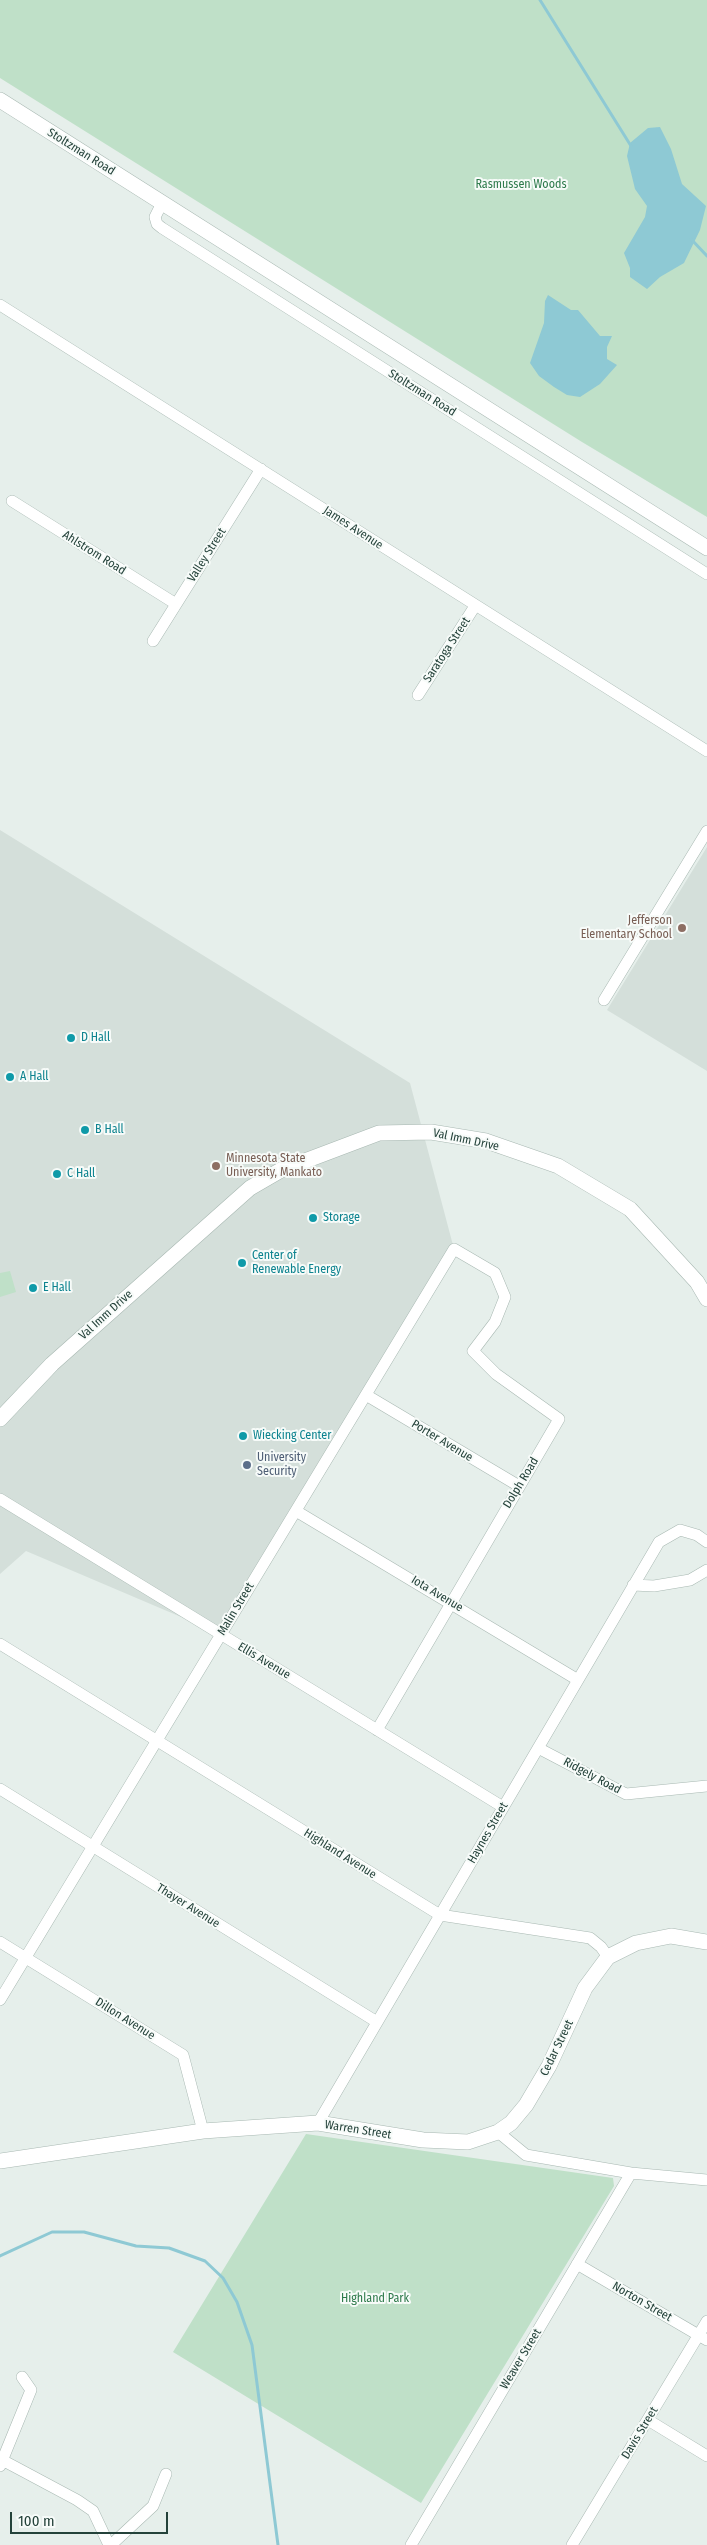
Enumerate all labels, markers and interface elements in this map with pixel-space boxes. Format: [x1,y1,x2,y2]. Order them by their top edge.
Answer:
street label: Stoltzman Road [45,126,117,178]
park label: Rasmussen Woods [475,178,567,192]
street label: Stoltzman Road [386,367,458,419]
street label: James Avenue [320,503,386,553]
street label: Valley Street [185,525,229,585]
street label: Ahlstrom Road [60,528,128,578]
street label: Saratoga Street [420,615,474,685]
place label: Jefferson Elementary School [581,914,672,942]
marker: Jefferson Elementary School [676,922,688,934]
place label: D Hall [81,1031,110,1045]
marker: D Hall [65,1032,77,1044]
place label: A Hall [20,1070,48,1084]
marker: A Hall [4,1071,16,1083]
place label: B Hall [95,1123,124,1137]
marker: B Hall [79,1124,91,1136]
street label: Val Imm Drive [432,1126,500,1154]
place label: Minnesota State University, Mankato [226,1152,322,1180]
marker: Minnesota State University, Mankato [210,1160,222,1172]
place label: C Hall [67,1167,95,1181]
marker: C Hall [51,1168,63,1180]
place label: Storage [323,1211,360,1225]
marker: Storage [307,1212,319,1224]
place label: Center of Renewable Energy [252,1249,341,1277]
marker: Center of Renewable Energy [236,1257,248,1269]
place label: E Hall [43,1281,71,1295]
marker: E Hall [27,1282,39,1294]
street label: Val Imm Drive [76,1287,136,1343]
street label: Porter Avenue [409,1417,475,1465]
place label: Wiecking Center [253,1429,331,1443]
marker: Wiecking Center [237,1430,249,1442]
place label: University Security [257,1451,306,1479]
street label: Dolph Road [500,1455,542,1511]
marker: University Security [241,1459,253,1471]
street label: Iota Avenue [408,1573,466,1615]
street label: Malin Street [215,1580,257,1638]
street label: Ellis Avenue [235,1640,293,1682]
street label: Ridgely Road [561,1755,623,1797]
street label: Haynes Street [465,1800,511,1866]
street label: Highland Avenue [301,1826,379,1882]
street label: Thayer Avenue [154,1881,222,1931]
street label: Dillon Avenue [92,1995,158,2043]
street label: Cedar Street [537,2018,577,2078]
street label: Warren Street [324,2118,392,2142]
street label: Norton Street [610,2279,674,2325]
park label: Highland Park [341,2292,409,2306]
street label: Weaver Street [497,2326,545,2392]
street label: Davis Street [619,2404,661,2462]
scale bar [12,2502,170,2534]
text: 100 m [18,2512,55,2530]

